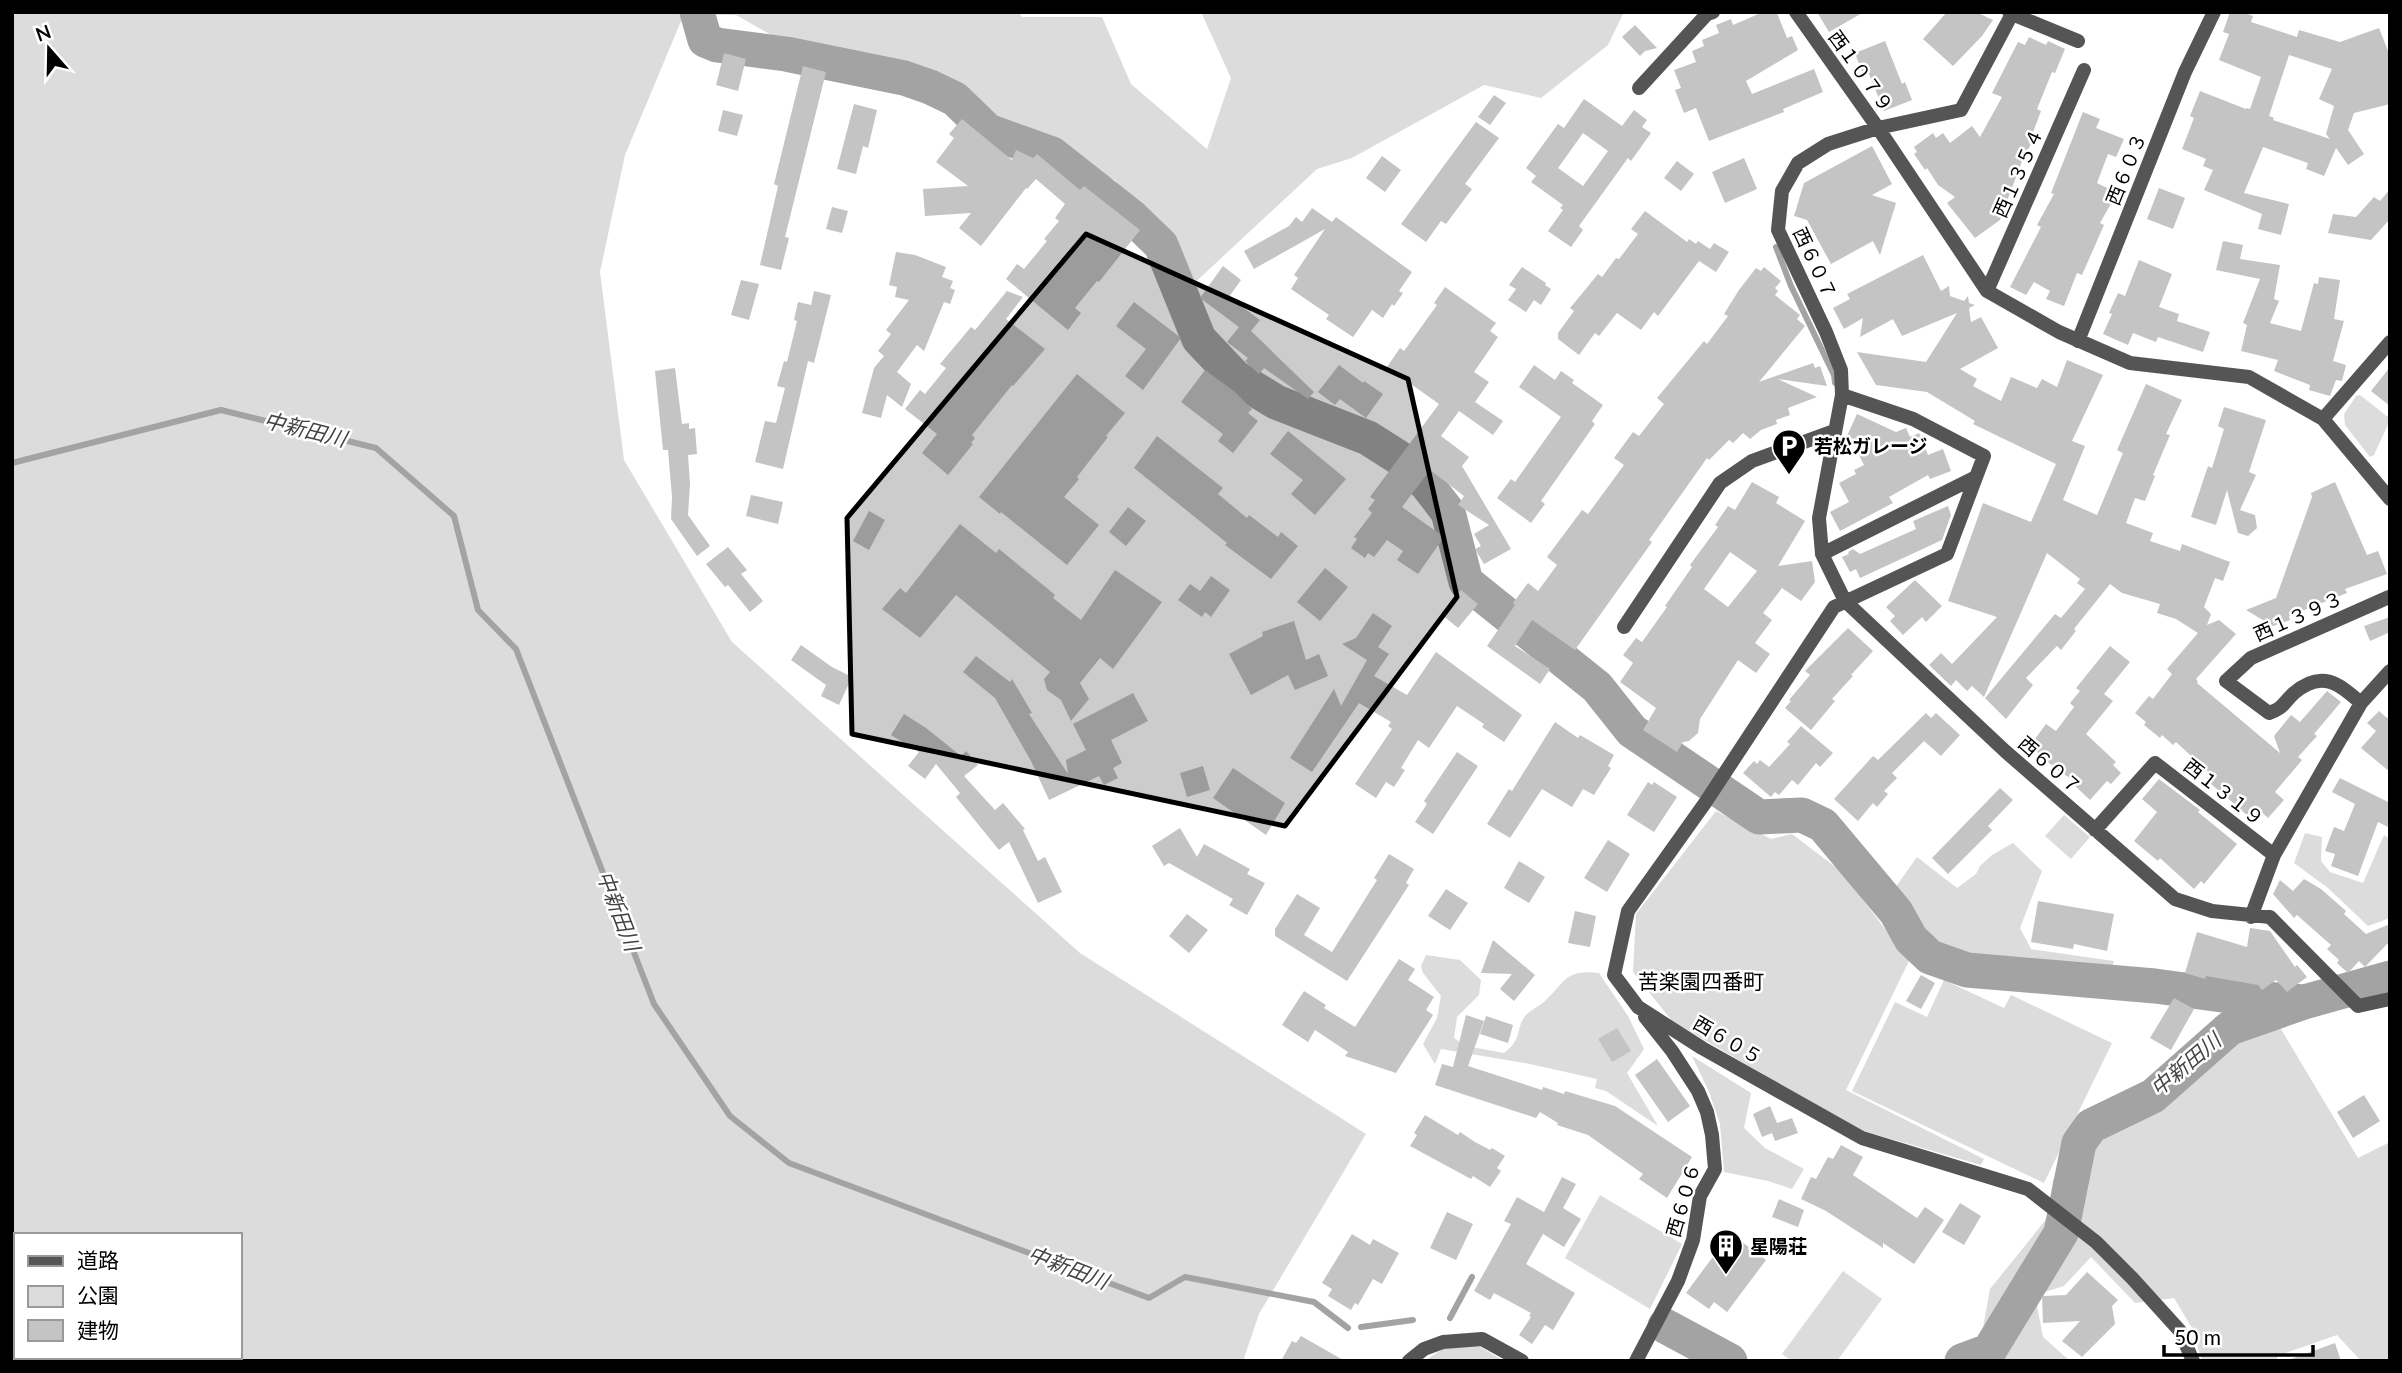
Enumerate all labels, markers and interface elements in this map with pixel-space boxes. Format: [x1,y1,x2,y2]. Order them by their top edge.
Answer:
north arrow [14,14,84,84]
text: N [32,19,54,46]
street label: 西１０７９ [1824,26,1899,116]
street label: 西１３５４ [1988,125,2047,221]
street label: 西６０３ [2101,129,2150,208]
street label: 西６０７ [1789,223,1842,302]
water label: 中新田川 [262,406,351,451]
parking icon: 若松ガレージ [1770,427,1808,476]
place label: 若松ガレージ [1814,434,1928,457]
street label: 西１３９３ [2250,586,2346,645]
street label: 西６０７ [2014,731,2087,798]
street label: 西１３１９ [2180,753,2269,830]
water label: 中新田川 [593,867,647,956]
district label: 苦楽園四番町 [1638,968,1764,993]
street label: 西６０５ [1690,1011,1767,1069]
water label: 中新田川 [2145,1026,2227,1100]
street label: 西６０６ [1661,1160,1704,1240]
building icon: 星陽荘 [1707,1227,1745,1276]
legend [14,1233,242,1359]
place label: 星陽荘 [1750,1234,1807,1257]
water label: 中新田川 [1025,1240,1114,1294]
text: 道路 [77,1247,119,1272]
text: 公園 [77,1282,119,1307]
scale bar [2164,1314,2313,1358]
text: 建物 [77,1317,119,1342]
text: 50 m [2174,1324,2221,1349]

